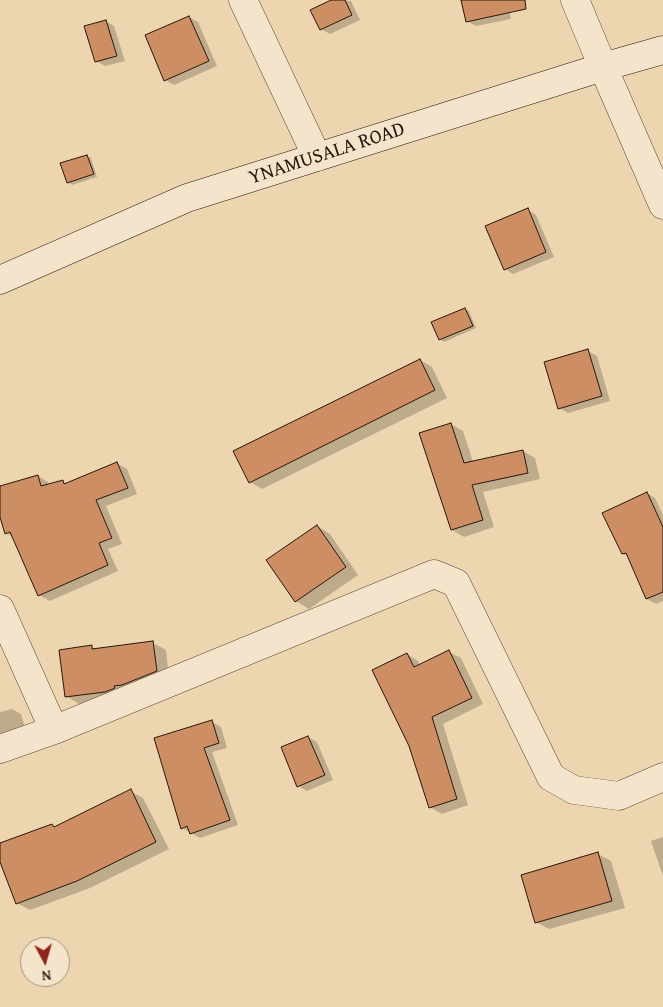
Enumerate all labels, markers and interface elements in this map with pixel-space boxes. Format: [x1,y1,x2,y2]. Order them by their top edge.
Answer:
street label: YNAMUSALA ROAD [246,118,408,190]
north arrow [20,937,70,987]
text: N [41,965,52,986]

